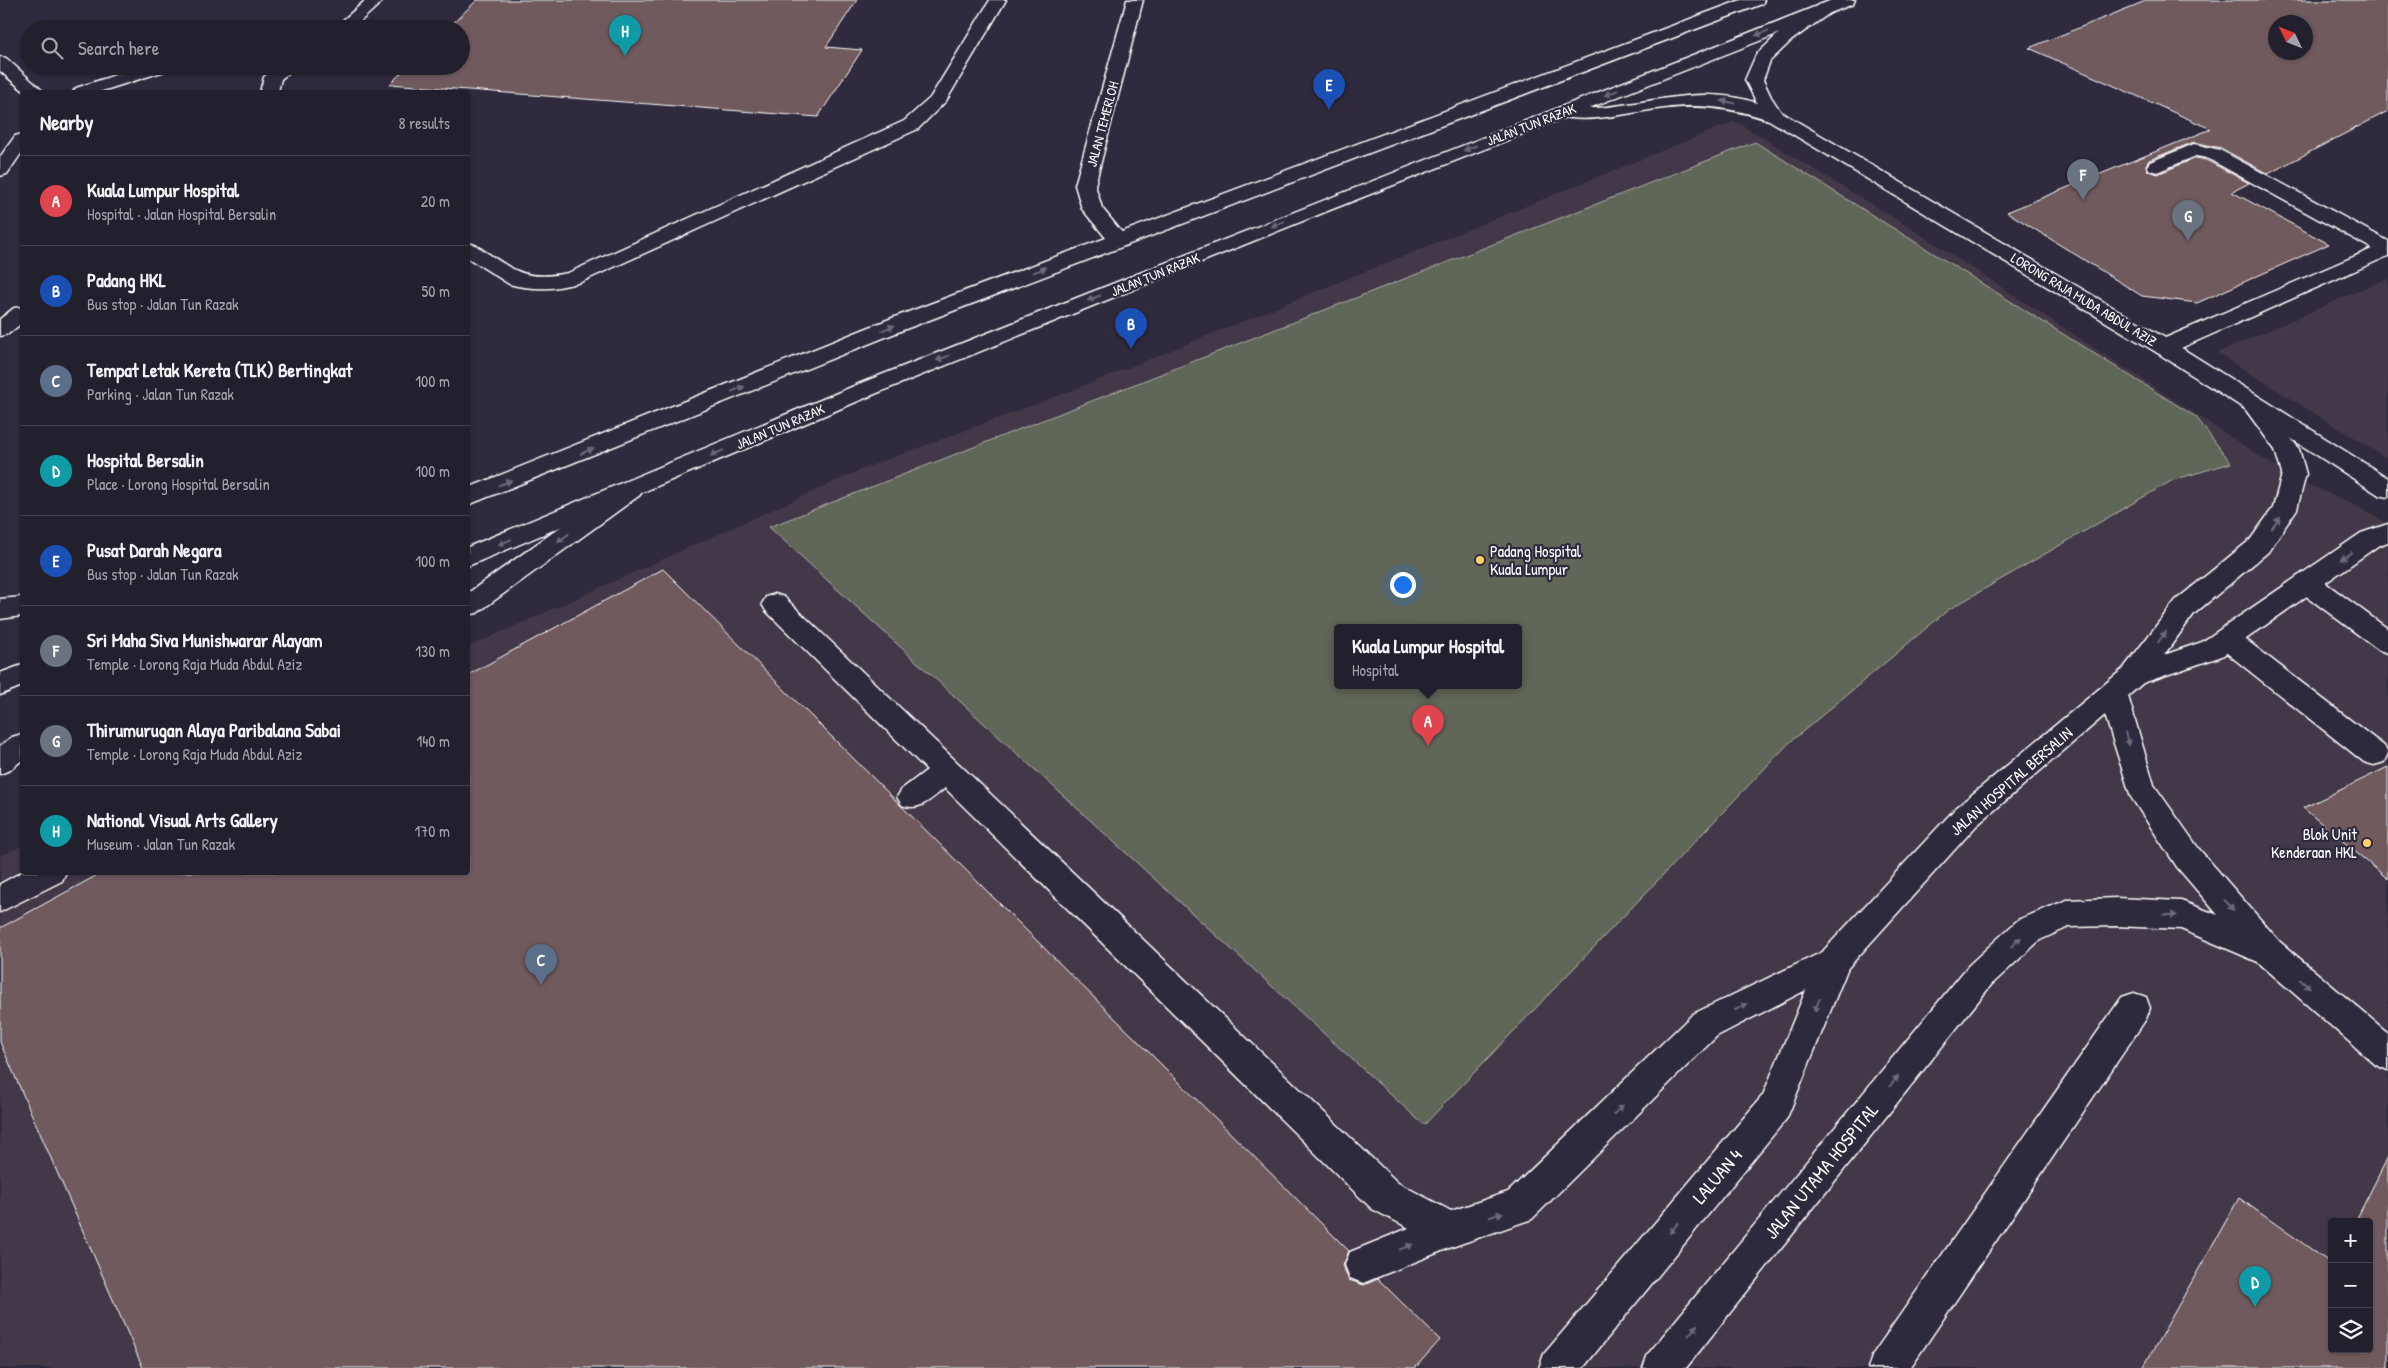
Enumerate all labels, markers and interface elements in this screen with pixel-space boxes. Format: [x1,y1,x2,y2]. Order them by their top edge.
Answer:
pin: H [609,15,641,56]
north arrow [2268,15,2313,60]
search box [20,20,470,75]
one-way arrow [1754,29,1769,37]
icon: search [38,34,66,62]
text: Search here [78,35,159,61]
pin: E [1313,69,1345,110]
street label: JALAN TEMERLOH [1081,79,1123,169]
one-way arrow [1603,89,1618,97]
street label: JALAN TUN RAZAK [1484,98,1579,150]
one-way arrow [1720,98,1736,106]
text: Nearby [40,108,93,137]
text: 8 results [398,112,450,134]
one-way arrow [1463,145,1477,153]
pin: F [2067,159,2099,200]
text: Kuala Lumpur Hospital [87,177,239,203]
text: A [52,190,60,212]
text: 20 m [421,190,450,212]
pin: G [2172,200,2204,241]
text: Hospital · Jalan Hospital Bersalin [87,203,276,225]
one-way arrow [1271,221,1285,229]
street label: JALAN TUN RAZAK [1108,247,1203,300]
street label: LORONG RAJA MUDA ABDUL AZIZ [2008,248,2160,350]
one-way arrow [1033,266,1048,274]
text: Padang HKL [87,267,166,293]
text: B [52,280,60,302]
text: 50 m [422,280,450,302]
text: Bus stop · Jalan Tun Razak [87,293,239,315]
one-way arrow [1086,294,1101,302]
pin: B [1115,308,1147,349]
one-way arrow [881,324,896,331]
one-way arrow [936,355,951,362]
text: Tempat Letak Kereta (TLK) Bertingkat [87,357,352,383]
text: C [52,370,60,392]
text: 100 m [415,370,450,392]
text: Parking · Jalan Tun Razak [87,383,234,405]
one-way arrow [731,385,745,393]
street label: JALAN TUN RAZAK [733,399,828,453]
one-way arrow [580,446,595,454]
text: Hospital Bersalin [87,447,204,473]
one-way arrow [710,449,724,457]
text: D [52,460,60,482]
text: 100 m [415,460,450,482]
text: Place · Lorong Hospital Bersalin [87,473,270,495]
one-way arrow [498,479,513,487]
one-way arrow [2271,516,2281,530]
one-way arrow [556,533,570,543]
text: Pusat Darah Negara [87,537,221,563]
one-way arrow [498,538,512,546]
place label: Padang Hospital Kuala Lumpur [1490,540,1582,580]
text: E [52,550,60,572]
text: 100 m [415,550,450,572]
one-way arrow [2339,551,2353,561]
marker: Padang Hospital Kuala Lumpur [1474,554,1486,566]
text: Bus stop · Jalan Tun Razak [87,563,239,585]
your location [1390,572,1416,598]
popup [1334,624,1522,689]
text: Sri Maha Siva Munishwarar Alayam [87,627,323,653]
one-way arrow [2157,630,2167,644]
text: Kuala Lumpur Hospital [1352,633,1504,659]
text: F [53,640,59,662]
text: 130 m [415,640,450,662]
text: Temple · Lorong Raja Muda Abdul Aziz [87,653,302,675]
text: Hospital [1352,659,1398,681]
pin: A [1412,705,1444,746]
text: Thirumurugan Alaya Paribalana Sabai [87,717,341,743]
street label: JALAN HOSPITAL BERSALIN [1945,722,2077,840]
text: G [52,730,60,752]
text: 140 m [416,730,450,752]
one-way arrow [2123,732,2131,747]
text: Temple · Lorong Raja Muda Abdul Aziz [87,743,302,765]
text: National Visual Arts Gallery [87,807,278,833]
text: H [52,820,60,842]
text: 170 m [415,820,450,842]
place label: Blok Unit Kenderaan HKL [2271,823,2357,863]
text: Museum · Jalan Tun Razak [87,833,235,855]
marker: Blok Unit Kenderaan HKL [2361,837,2373,849]
one-way arrow [2223,899,2235,911]
one-way arrow [2163,911,2179,919]
one-way arrow [2009,936,2021,948]
pin: C [525,944,557,985]
one-way arrow [2299,978,2311,990]
one-way arrow [1812,998,1820,1012]
one-way arrow [1734,1003,1748,1011]
one-way arrow [1888,1075,1899,1088]
street label: JALAN UTAMA HOSPITAL [1758,1098,1884,1244]
one-way arrow [1611,1104,1623,1116]
street label: LALUAN 4 [1686,1143,1748,1209]
one-way arrow [1488,1210,1503,1218]
map controls [2328,1218,2373,1353]
button: + [2328,1218,2373,1263]
one-way arrow [1668,1221,1679,1234]
one-way arrow [1399,1243,1414,1251]
button: − [2328,1263,2373,1308]
pin: D [2239,1266,2271,1307]
button: layers [2328,1308,2373,1353]
one-way arrow [1687,1324,1698,1337]

